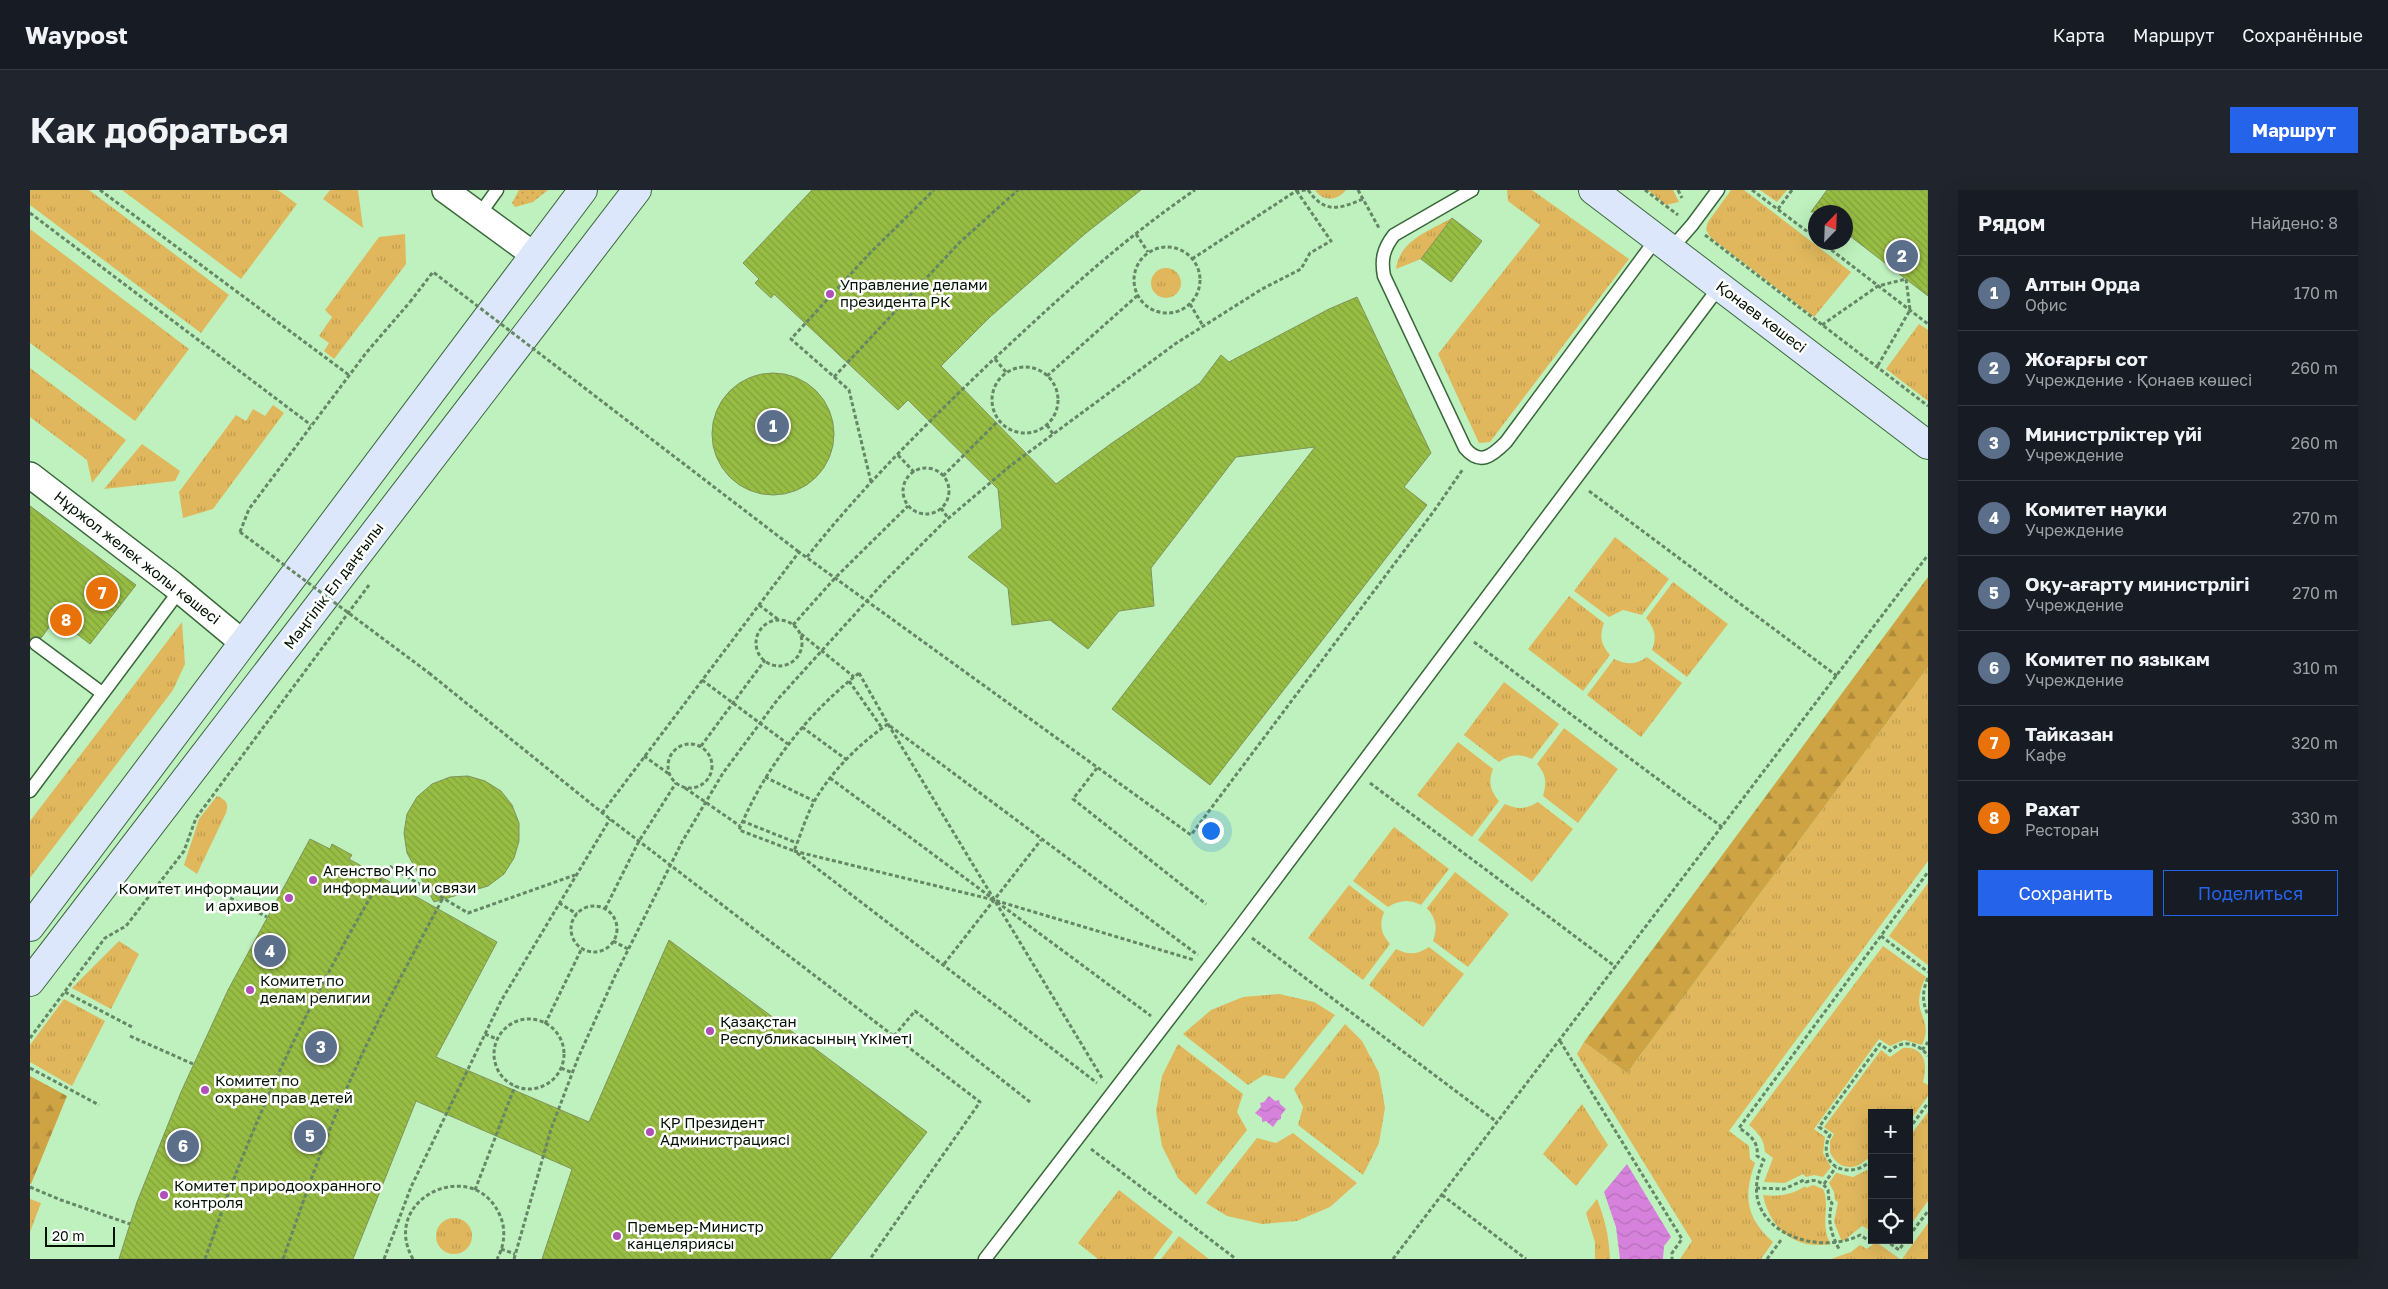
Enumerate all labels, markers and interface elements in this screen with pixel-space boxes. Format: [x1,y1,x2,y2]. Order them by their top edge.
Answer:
text: Waypost [25,20,128,49]
text: Карта [2053,24,2105,46]
text: Маршрут [2133,24,2214,46]
text: Сохранённые [2242,24,2363,46]
button: Маршрут [2230,107,2358,153]
text: Как добраться [30,109,288,151]
north arrow [1808,205,1853,250]
text: Рядом [1978,210,2045,236]
text: Найдено: 8 [2250,213,2338,233]
pin: 2 [1886,237,1918,275]
text: Алтын Орда [2025,272,2140,295]
place label: Управление делами президента РК [840,275,988,310]
street label: Қонаев көшесі [1713,276,1810,356]
text: 1 [1990,283,1998,303]
text: 170 m [2294,283,2338,303]
marker: Управление делами президента РК [824,288,836,300]
text: Офис [2025,295,2067,315]
text: Жоғарғы сот [2025,347,2148,370]
text: 2 [1989,358,1999,378]
text: 260 m [2291,358,2338,378]
text: Учреждение · Қонаев көшесі [2025,370,2252,390]
pin: 1 [757,407,789,445]
text: Министрліктер үйі [2025,422,2202,445]
text: 3 [1989,433,1999,453]
text: 260 m [2291,433,2338,453]
text: Учреждение [2025,445,2124,465]
street label: Нұржол желек жолы көшесі [50,487,224,628]
text: Комитет науки [2025,497,2167,520]
text: 4 [1989,508,1999,528]
text: 270 m [2292,508,2338,528]
street label: Мәңгілік Ел даңғылы [280,518,387,652]
text: Учреждение [2025,520,2124,540]
text: Оқу-ағарту министрлігі [2025,572,2250,595]
pin: 7 [86,574,118,612]
text: 5 [1989,583,1999,603]
text: 270 m [2292,583,2338,603]
text: Учреждение [2025,595,2124,615]
pin: 8 [50,601,82,639]
text: Комитет по языкам [2025,647,2210,670]
text: 6 [1989,658,1999,678]
text: 310 m [2293,658,2338,678]
text: Учреждение [2025,670,2124,690]
text: Тайказан [2025,722,2113,745]
text: 7 [1990,733,1998,753]
text: 320 m [2291,733,2338,753]
text: Кафе [2025,745,2066,765]
text: Рахат [2025,797,2080,820]
text: 8 [1989,808,1999,828]
text: 330 m [2291,808,2338,828]
your location [1198,818,1224,844]
text: Ресторан [2025,820,2099,840]
place label: Агенство РК по информации и связи [323,861,476,896]
button: Сохранить [1978,870,2153,916]
button: Поделиться [2163,870,2338,916]
marker: Агенство РК по информации и связи [307,874,319,886]
place label: Комитет информации и архивов [118,879,279,914]
marker: Комитет информации и архивов [283,892,295,904]
pin: 4 [254,932,286,970]
place label: Комитет по делам религии [260,971,370,1006]
marker: Комитет по делам религии [244,984,256,996]
place label: Қазақстан Республикасының Үкіметі [720,1012,912,1047]
marker: Қазақстан Республикасының Үкіметі [704,1025,716,1037]
pin: 3 [305,1028,337,1066]
place label: Комитет по охране прав детей [215,1071,353,1106]
marker: Комитет по охране прав детей [199,1084,211,1096]
map controls [1868,1109,1913,1244]
button: + [1868,1109,1913,1154]
place label: ҚР Президент Администрациясі [660,1113,790,1148]
pin: 5 [294,1117,326,1155]
marker: ҚР Президент Администрациясі [644,1126,656,1138]
pin: 6 [167,1127,199,1165]
button: − [1868,1154,1913,1199]
place label: Комитет природоохранного контроля [174,1176,381,1211]
marker: Комитет природоохранного контроля [158,1189,170,1201]
button: locate [1868,1199,1913,1244]
place label: Премьер-Министр канцеляриясы [627,1217,764,1252]
scale bar [45,1224,115,1247]
text: 20 m [52,1227,85,1244]
marker: Премьер-Министр канцеляриясы [611,1230,623,1242]

